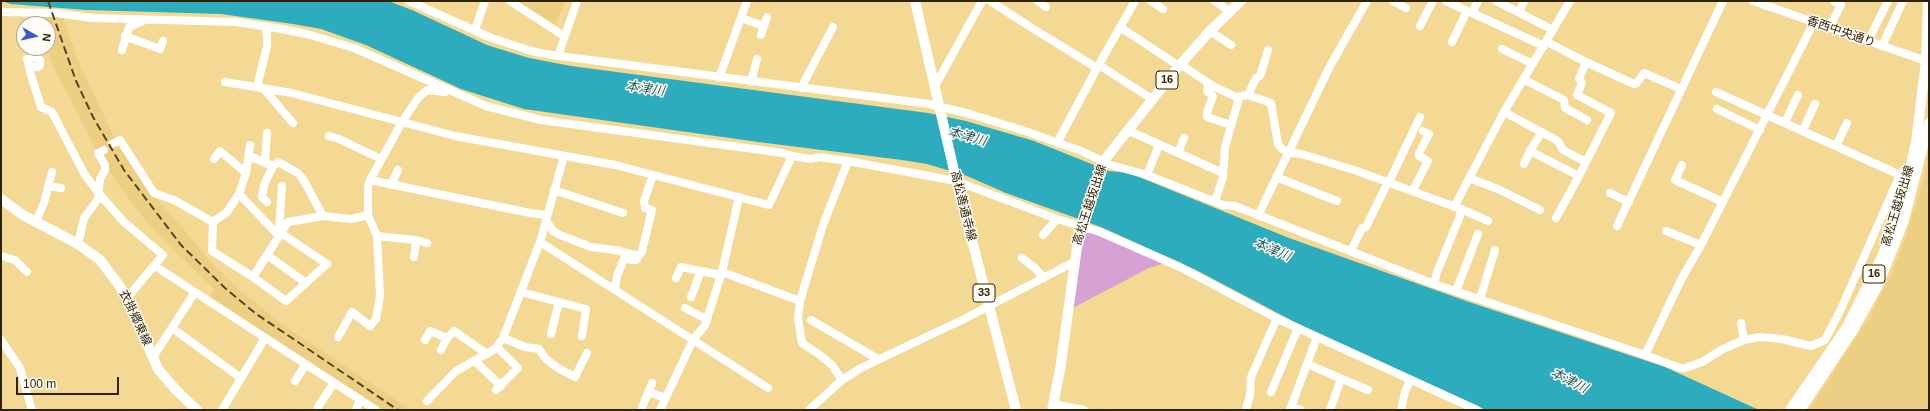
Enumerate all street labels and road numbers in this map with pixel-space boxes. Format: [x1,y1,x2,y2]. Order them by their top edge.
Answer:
street label: 香西中央通り [1805,13,1877,51]
road number: 16 [1156,71,1178,89]
street label: 高松王越坂出線 [1070,163,1110,247]
street label: 高松王越坂出線 [1879,164,1917,248]
street label: 高松善通寺線 [947,169,979,243]
road number: 16 [1863,265,1885,283]
road number: 33 [973,284,995,302]
street label: 衣掛郷東線 [116,288,154,348]

